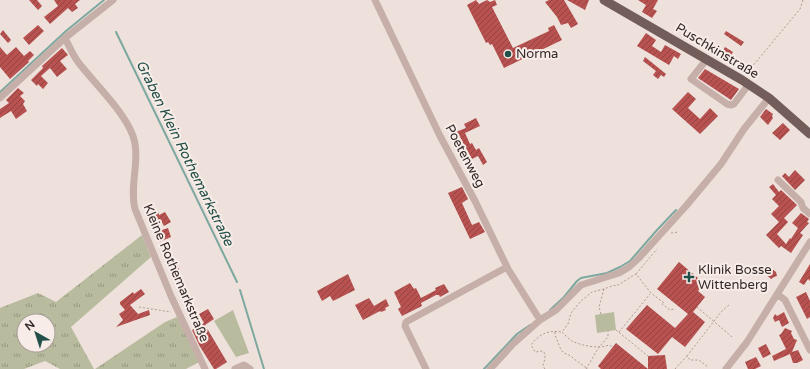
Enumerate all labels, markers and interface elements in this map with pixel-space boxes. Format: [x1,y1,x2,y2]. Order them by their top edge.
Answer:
street label: Puschkinstraße [672,20,762,82]
place label: Norma [516,46,558,62]
marker: Norma [503,49,513,59]
water label: Graben Klein Rothemarkstraße [132,57,238,250]
street label: Poetenweg [442,122,488,190]
street label: Kleine Rothemarkstraße [140,202,212,344]
place label: Klinik Bosse Wittenberg [698,262,772,293]
marker: Klinik Bosse Wittenberg [683,271,695,283]
north arrow [16,313,56,353]
text: N [22,318,38,333]

